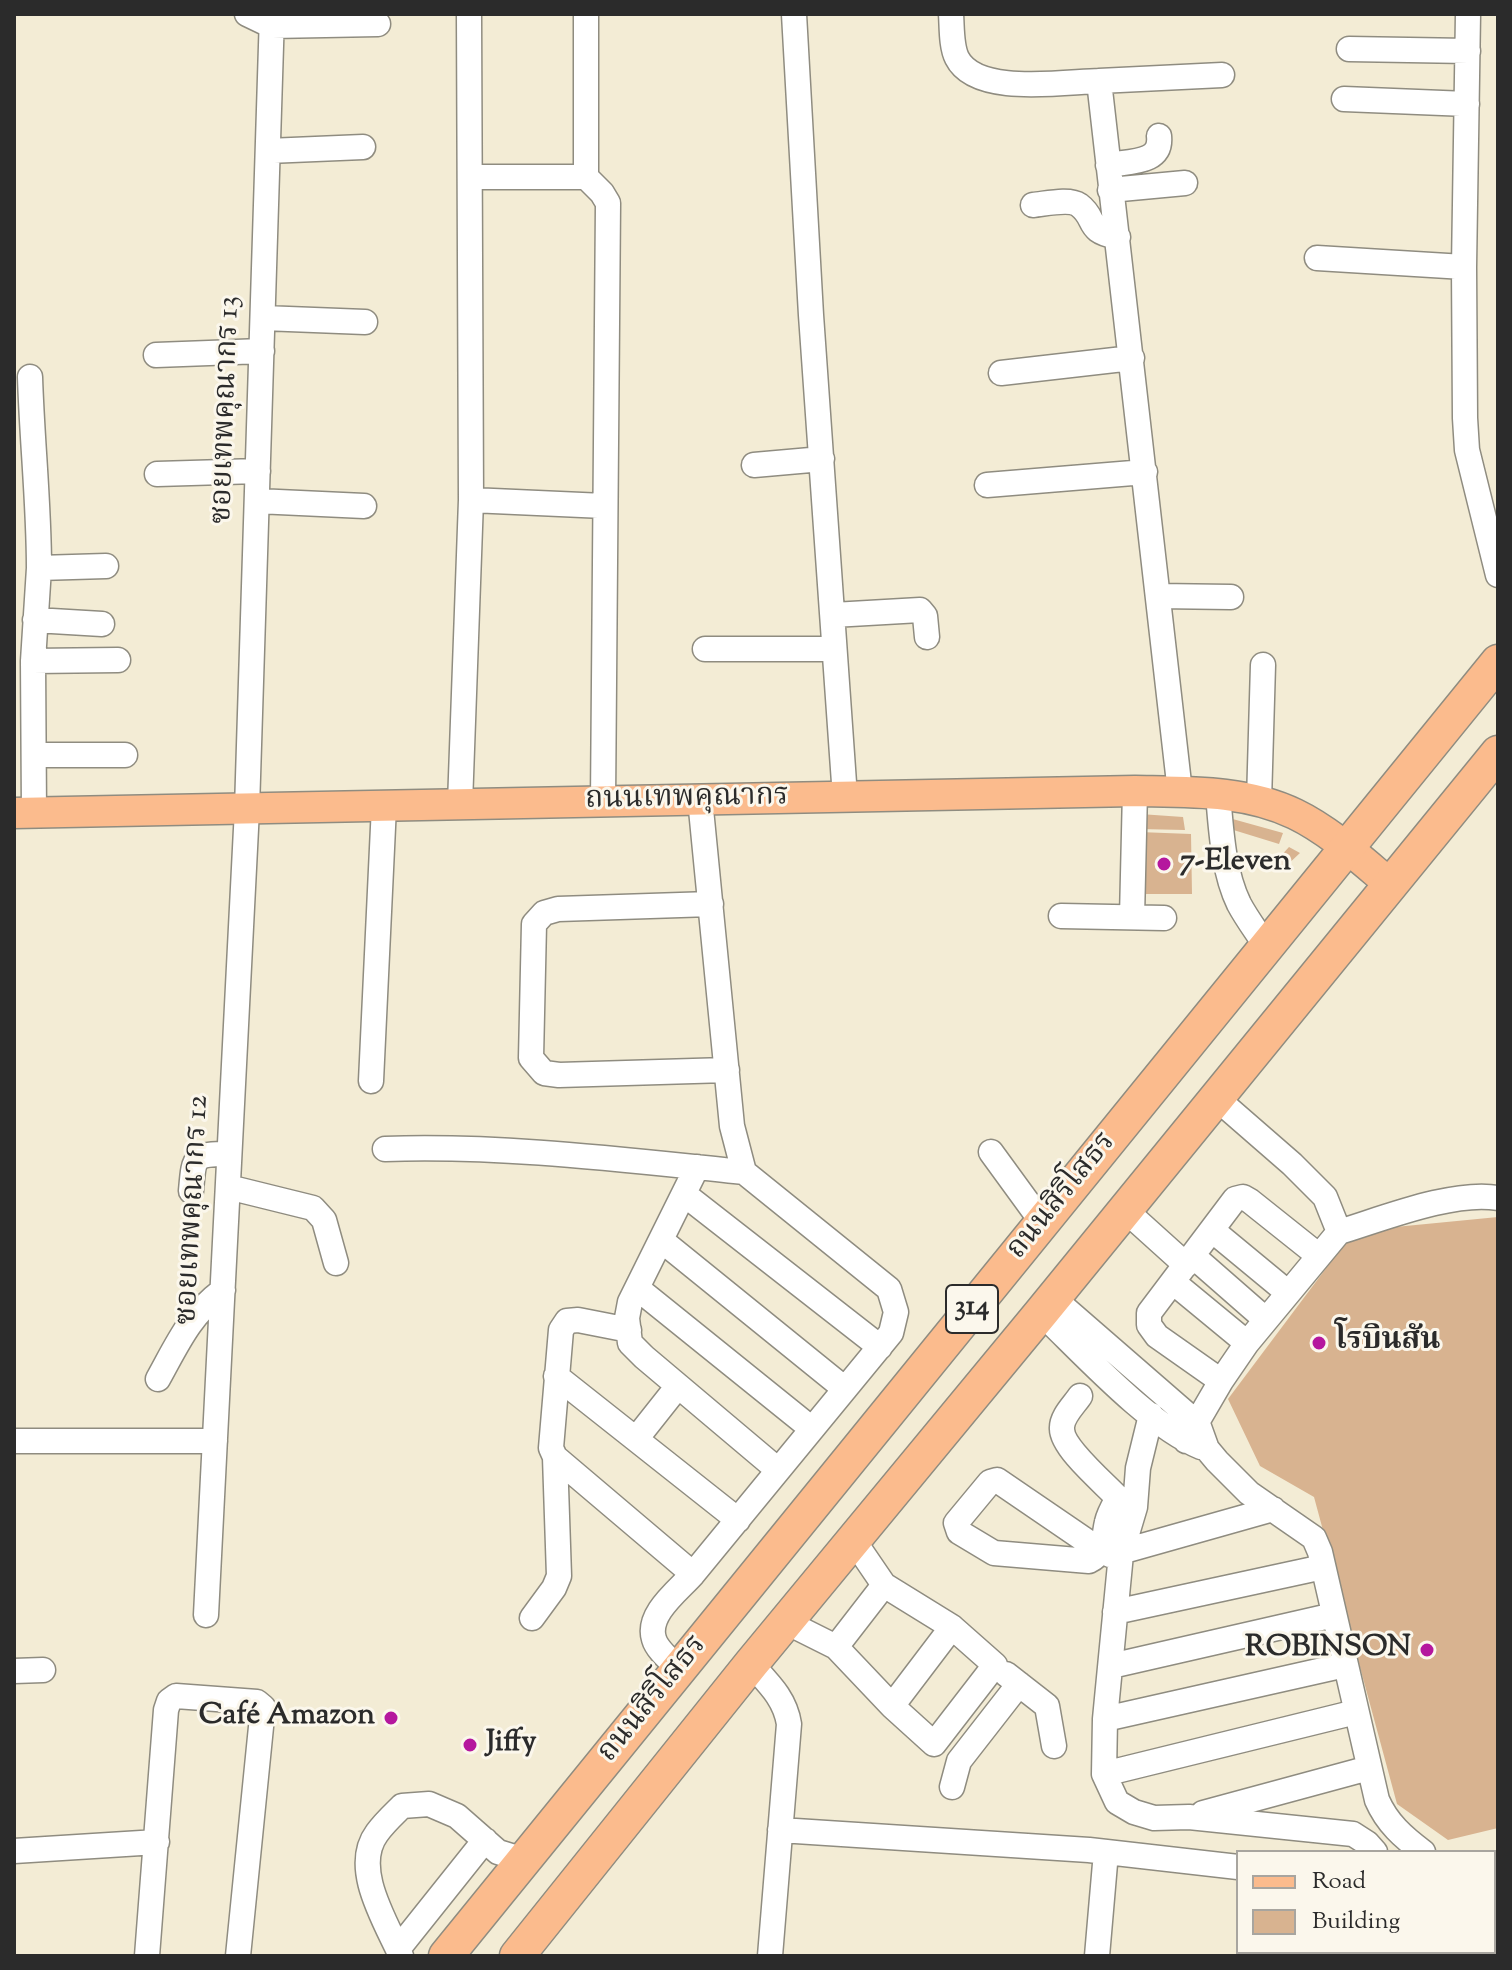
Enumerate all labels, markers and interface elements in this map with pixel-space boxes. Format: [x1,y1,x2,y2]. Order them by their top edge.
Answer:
street label: ซอยเทพคุณากร 13 [206,295,250,525]
street label: ถนนเทพคุณากร [585,780,789,820]
place label: 7-Eleven [1180,846,1291,882]
marker: 7-Eleven [1155,855,1173,873]
street label: ซอยเทพคุณากร 12 [171,1094,219,1326]
street label: ถนนสิริโสธร [1001,1126,1125,1268]
road number: 314 [946,1285,998,1333]
place label: โรบินสัน [1335,1325,1440,1361]
marker: โรบินสัน [1310,1334,1328,1352]
street label: ถนนสิริโสธร [592,1629,716,1771]
place label: ROBINSON [1245,1632,1411,1668]
marker: ROBINSON [1418,1641,1436,1659]
place label: Café Amazon [199,1700,375,1736]
marker: Café Amazon [382,1709,400,1727]
place label: Jiffy [486,1727,536,1763]
marker: Jiffy [461,1736,479,1754]
legend [1236,1850,1496,1954]
text: Road [1312,1865,1366,1899]
text: Building [1312,1905,1400,1939]

